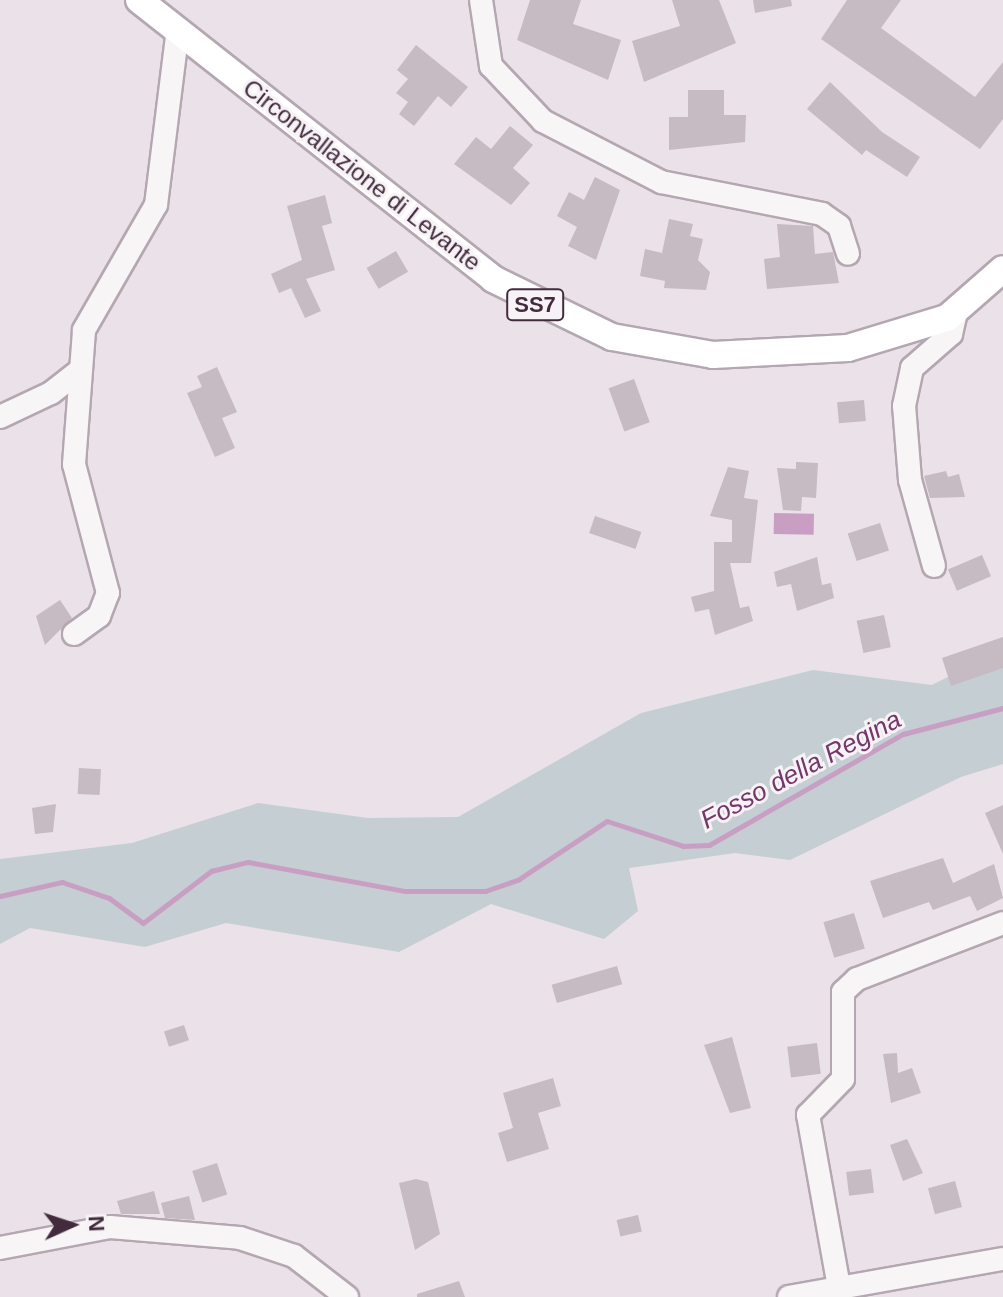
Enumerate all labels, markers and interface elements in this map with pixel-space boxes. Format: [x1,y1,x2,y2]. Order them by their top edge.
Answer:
street label: Circonvallazione di Levante [237,73,487,277]
road number: SS7 [505,287,565,323]
water label: Fosso della Regina [695,704,907,836]
north arrow [32,1185,112,1265]
text: N [84,1215,109,1232]

